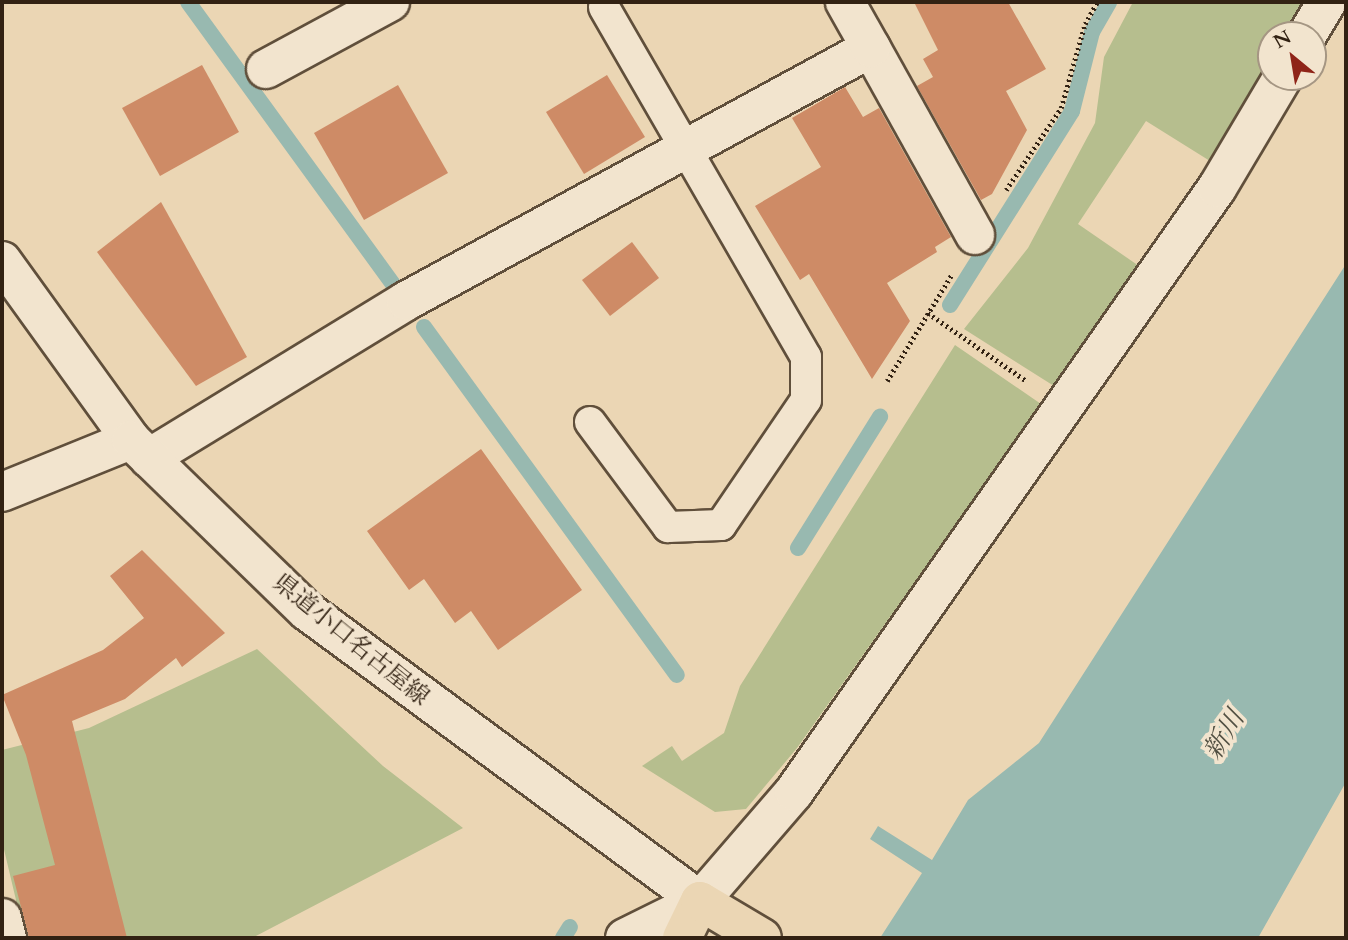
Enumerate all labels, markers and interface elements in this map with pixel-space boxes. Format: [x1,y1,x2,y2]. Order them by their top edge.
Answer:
north arrow [1257,21,1327,91]
text: N [1269,24,1296,55]
street label: 県道小口名古屋線 [267,568,435,712]
water label: 新川 [1197,705,1251,765]

